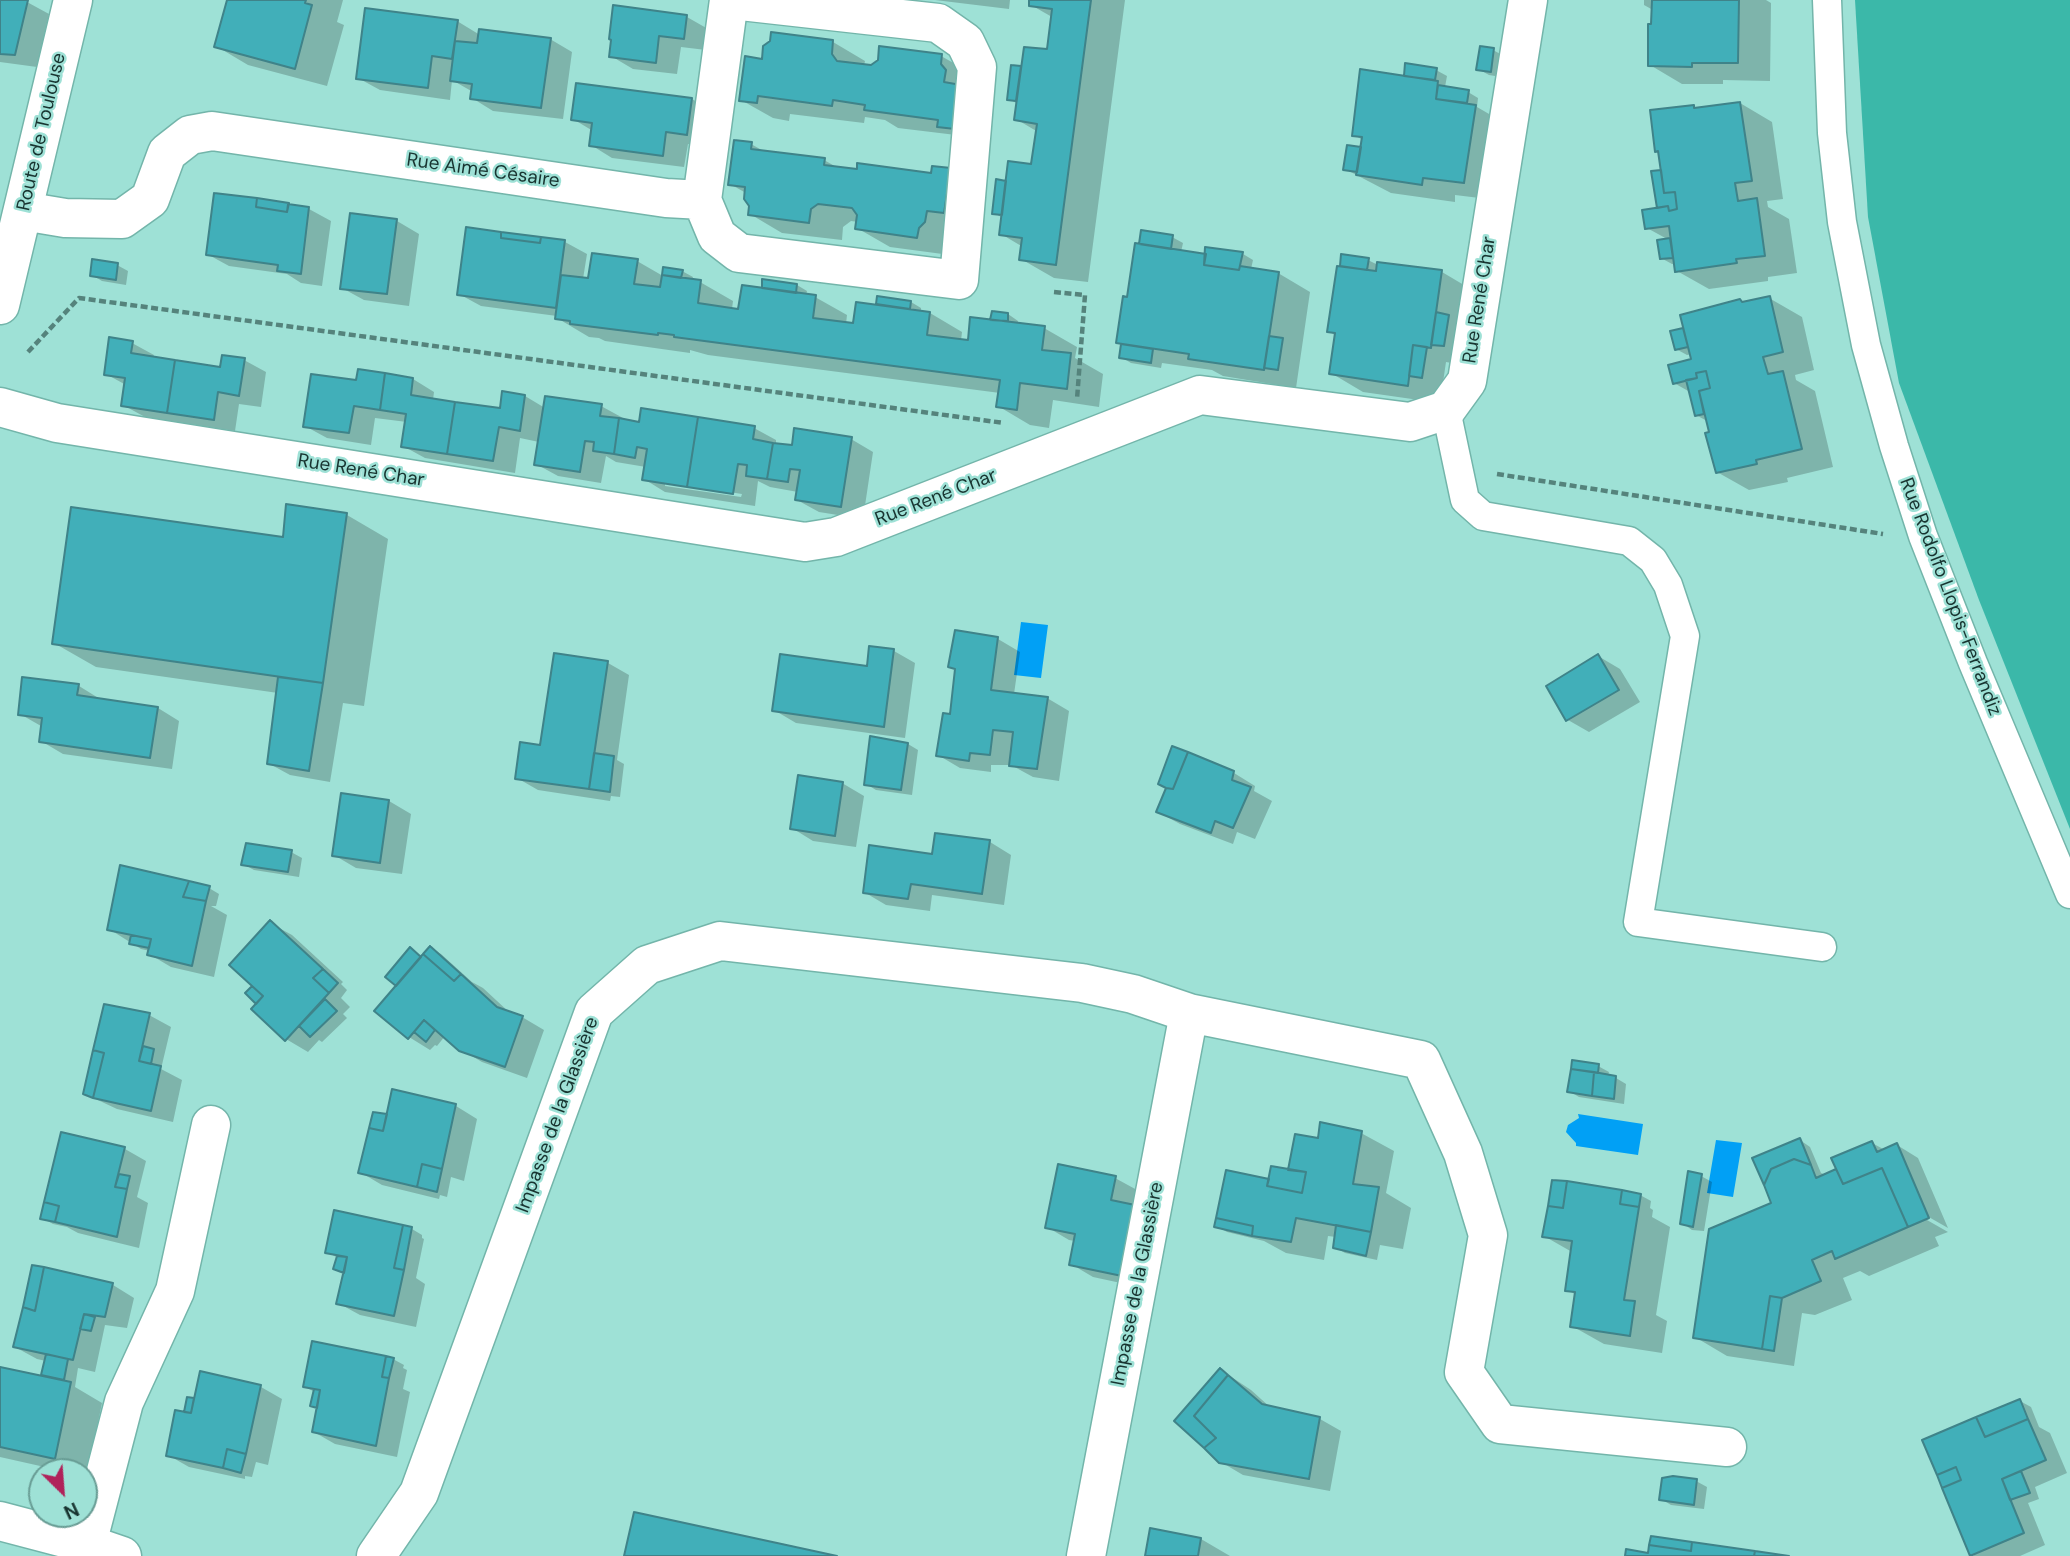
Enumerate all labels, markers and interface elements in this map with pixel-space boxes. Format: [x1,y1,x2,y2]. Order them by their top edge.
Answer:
street label: Route de Toulouse [13,51,71,213]
street label: Rue Aimé Césaire [405,149,561,193]
street label: Rue René Char [1459,235,1501,365]
street label: Rue René Char [296,450,426,492]
street label: Rue René Char [872,464,1000,532]
street label: Rue Rodolfo Llopis-Ferrandiz [1894,475,2006,719]
street label: Impasse de la Glassière [512,1014,604,1216]
street label: Impasse de la Glassière [1107,1180,1169,1388]
north arrow [28,1458,98,1528]
text: N [60,1496,83,1525]

